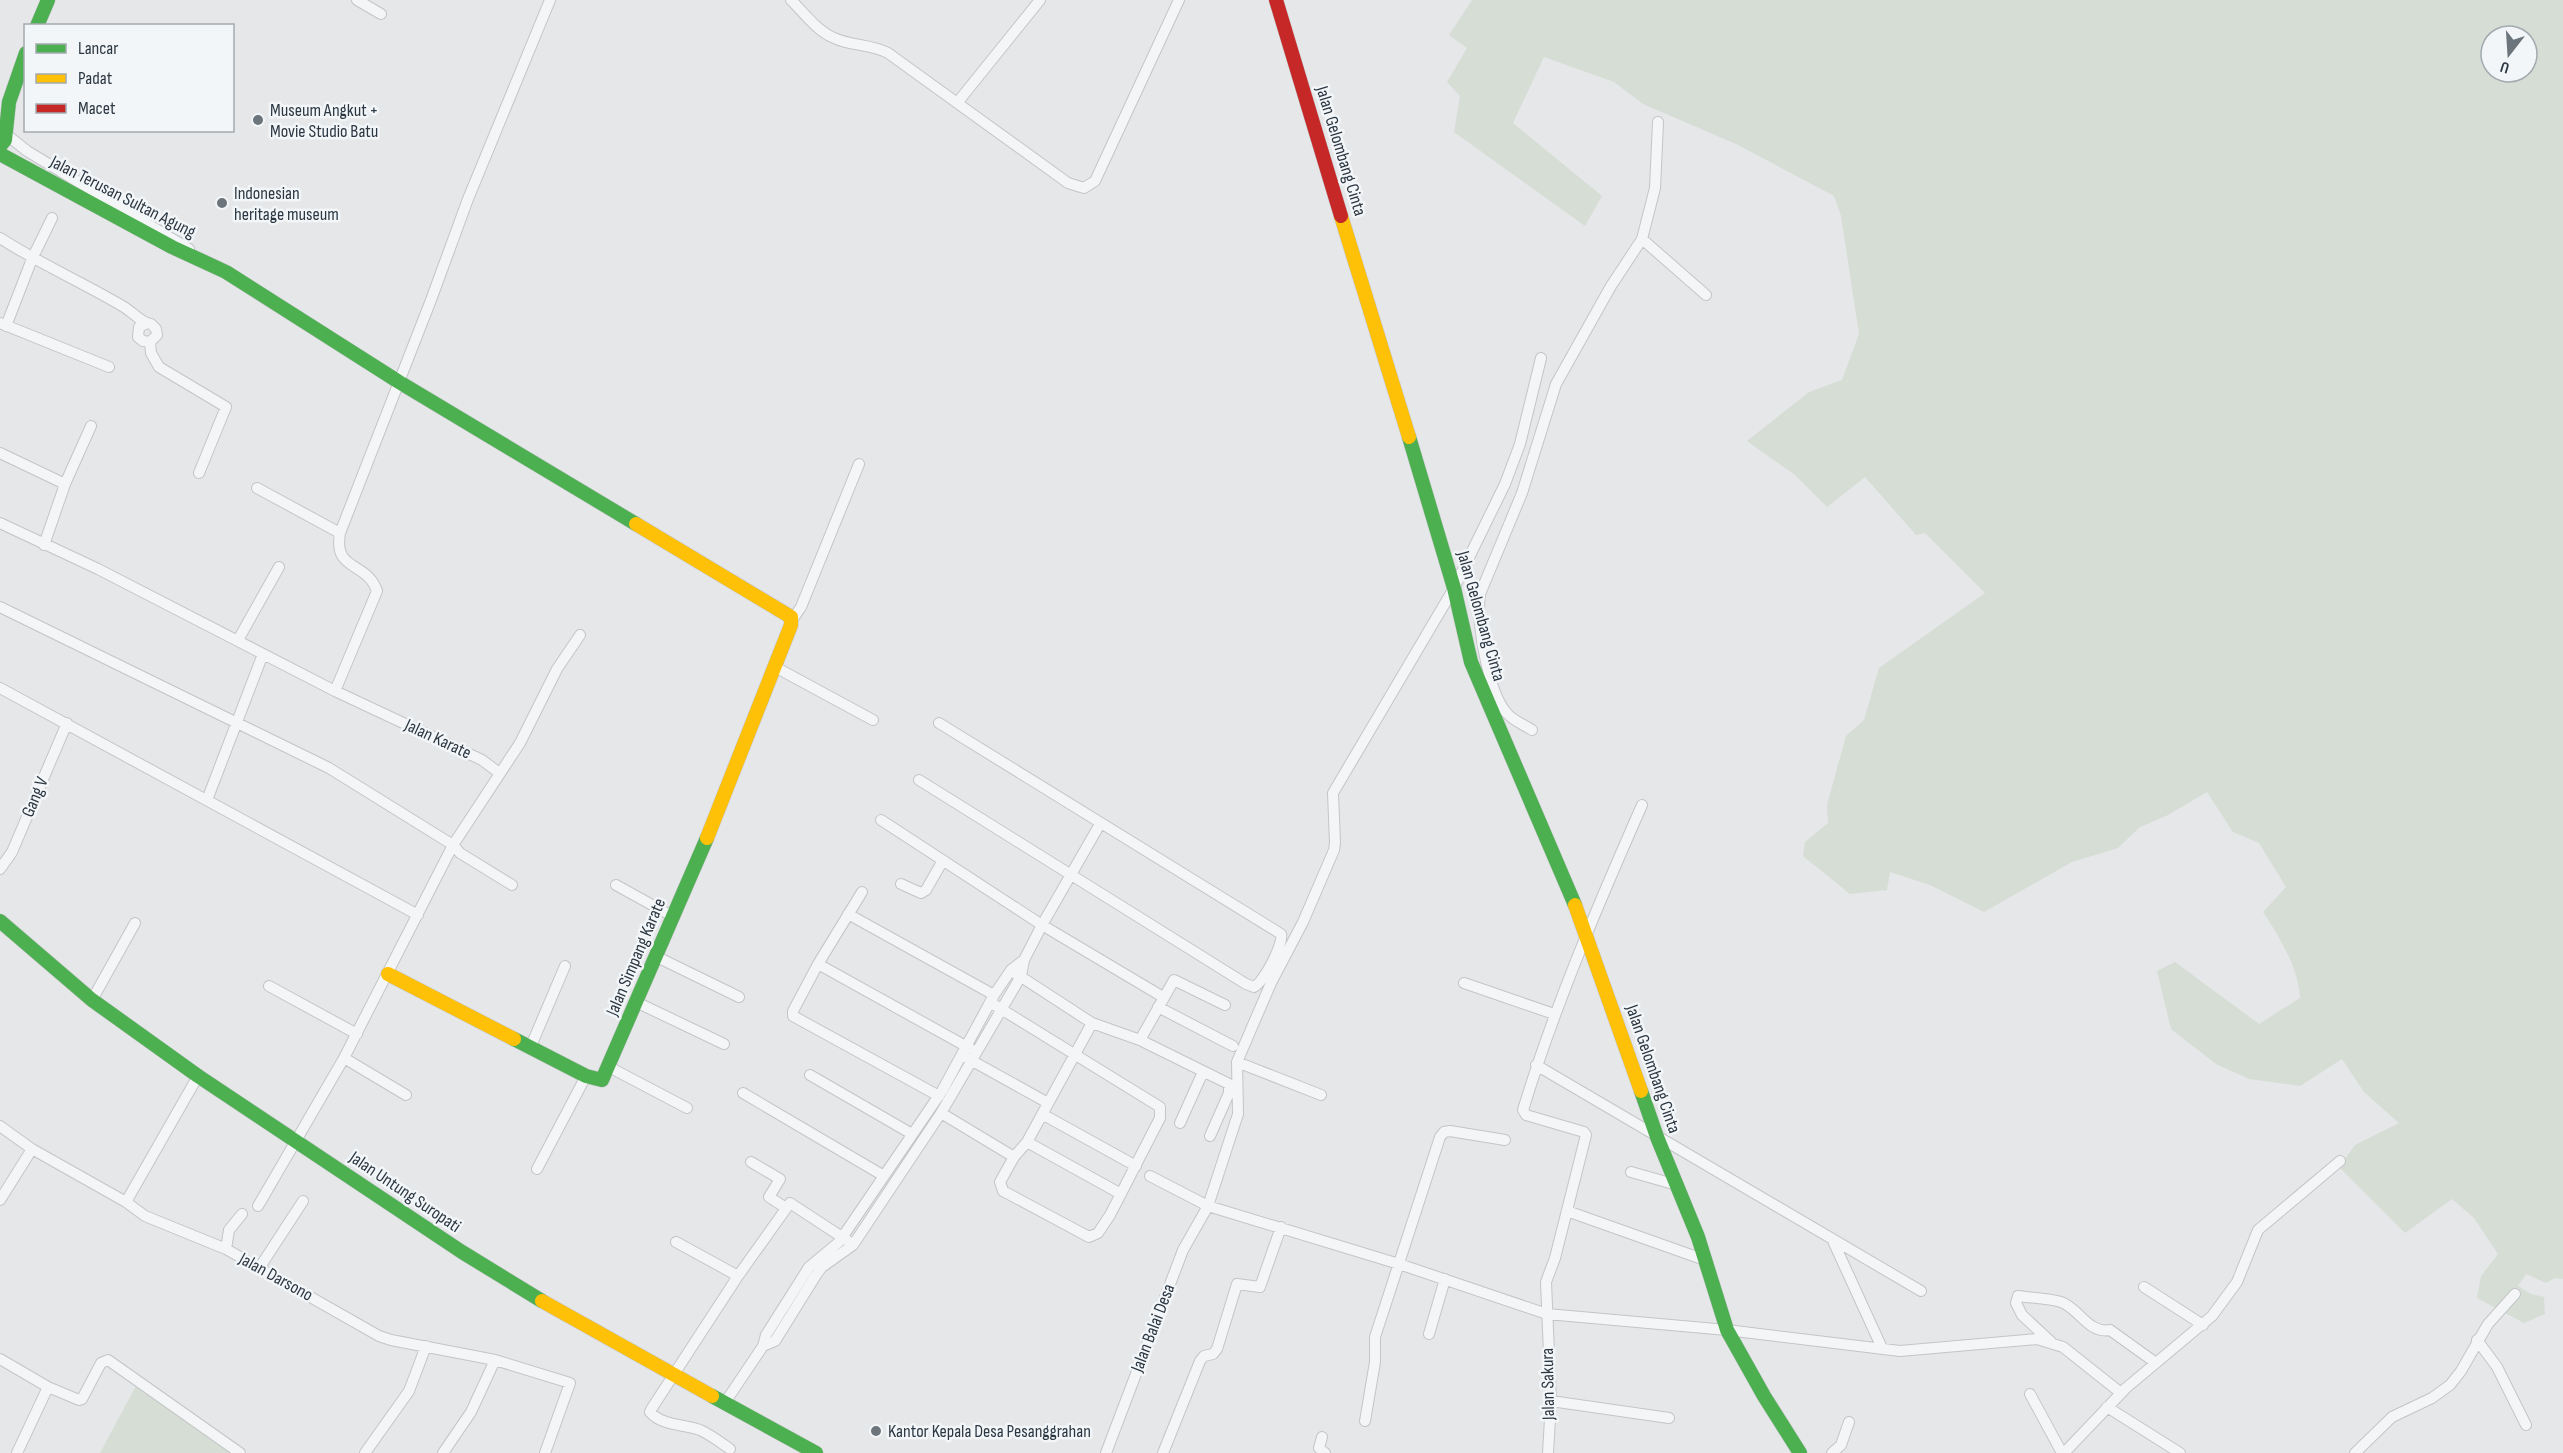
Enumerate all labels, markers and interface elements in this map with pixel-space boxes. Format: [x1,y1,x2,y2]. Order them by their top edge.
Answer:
legend [24,24,234,132]
north arrow [2479,24,2539,84]
text: Lancar [78,38,118,59]
text: U [2498,57,2512,77]
text: Padat [78,68,113,89]
street label: Jalan Gelombang Cinta [1311,83,1371,218]
text: Macet [78,98,116,119]
place label: Museum Angkut + Movie Studio Batu [270,100,378,142]
marker: Museum Angkut + Movie Studio Batu [251,113,265,127]
street label: Jalan Terusan Sultan Agung [46,151,199,243]
place label: Indonesian heritage museum [234,183,339,225]
marker: Indonesian heritage museum [215,196,229,210]
street label: Jalan Gelombang Cinta [1452,548,1510,684]
street label: Jalan Karate [401,714,475,763]
street label: Gang V [17,774,53,820]
street label: Jalan Simpang Karate [601,895,670,1020]
street label: Jalan Gelombang Cinta [1621,1001,1685,1136]
street label: Jalan Untung Suropati [345,1146,465,1237]
street label: Jalan Darsono [235,1248,317,1306]
street label: Jalan Balai Desa [1126,1281,1179,1376]
street label: Jalan Sakura [1537,1348,1559,1421]
place label: Kantor Kepala Desa Pesanggrahan [888,1421,1091,1442]
marker: Kantor Kepala Desa Pesanggrahan [869,1424,883,1438]

